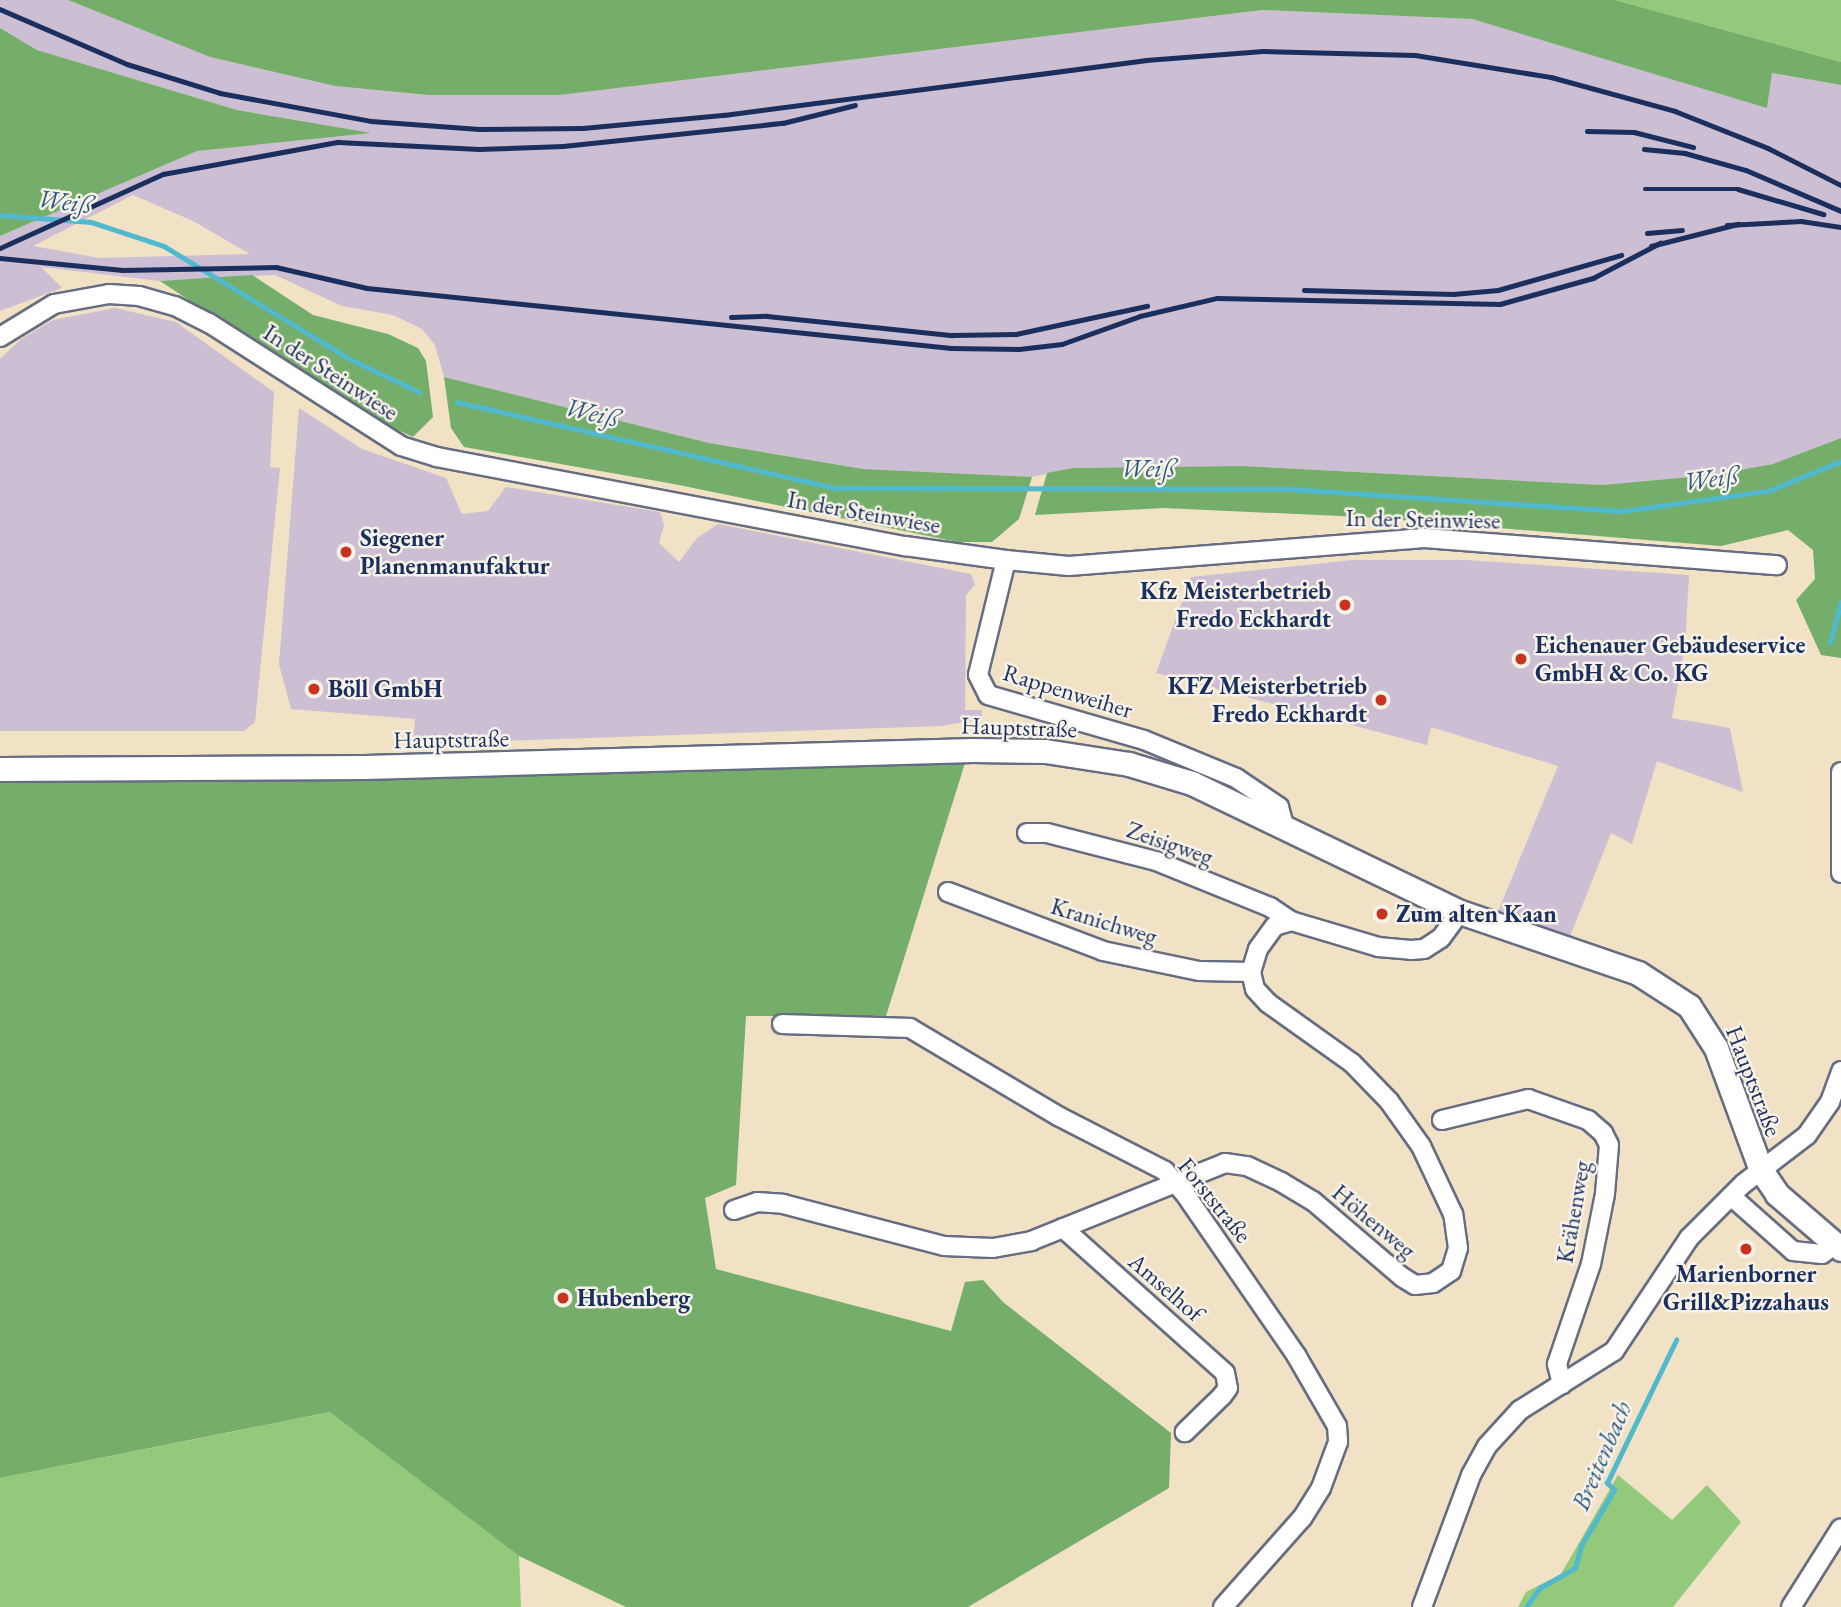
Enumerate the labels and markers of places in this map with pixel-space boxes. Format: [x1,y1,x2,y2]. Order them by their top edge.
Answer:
place label: Siegener Planenmanufaktur [360,524,550,580]
marker: Siegener Planenmanufaktur [338,544,354,560]
place label: Kfz Meisterbetrieb Fredo Eckhardt [1140,577,1331,633]
marker: Kfz Meisterbetrieb Fredo Eckhardt [1337,597,1353,613]
place label: Eichenauer Gebäudeservice GmbH & Co. KG [1535,631,1805,687]
marker: Eichenauer Gebäudeservice GmbH & Co. KG [1513,651,1529,667]
place label: KFZ Meisterbetrieb Fredo Eckhardt [1168,672,1367,728]
place label: Böll GmbH [328,675,442,703]
marker: Böll GmbH [306,681,322,697]
marker: KFZ Meisterbetrieb Fredo Eckhardt [1373,692,1389,708]
place label: Zum alten Kaan [1396,900,1557,928]
marker: Zum alten Kaan [1374,906,1390,922]
marker: Marienborner Grill&Pizzahaus [1738,1241,1754,1257]
place label: Marienborner Grill&Pizzahaus [1663,1260,1829,1316]
place label: Hubenberg [577,1284,690,1312]
marker: Hubenberg [555,1290,571,1306]

